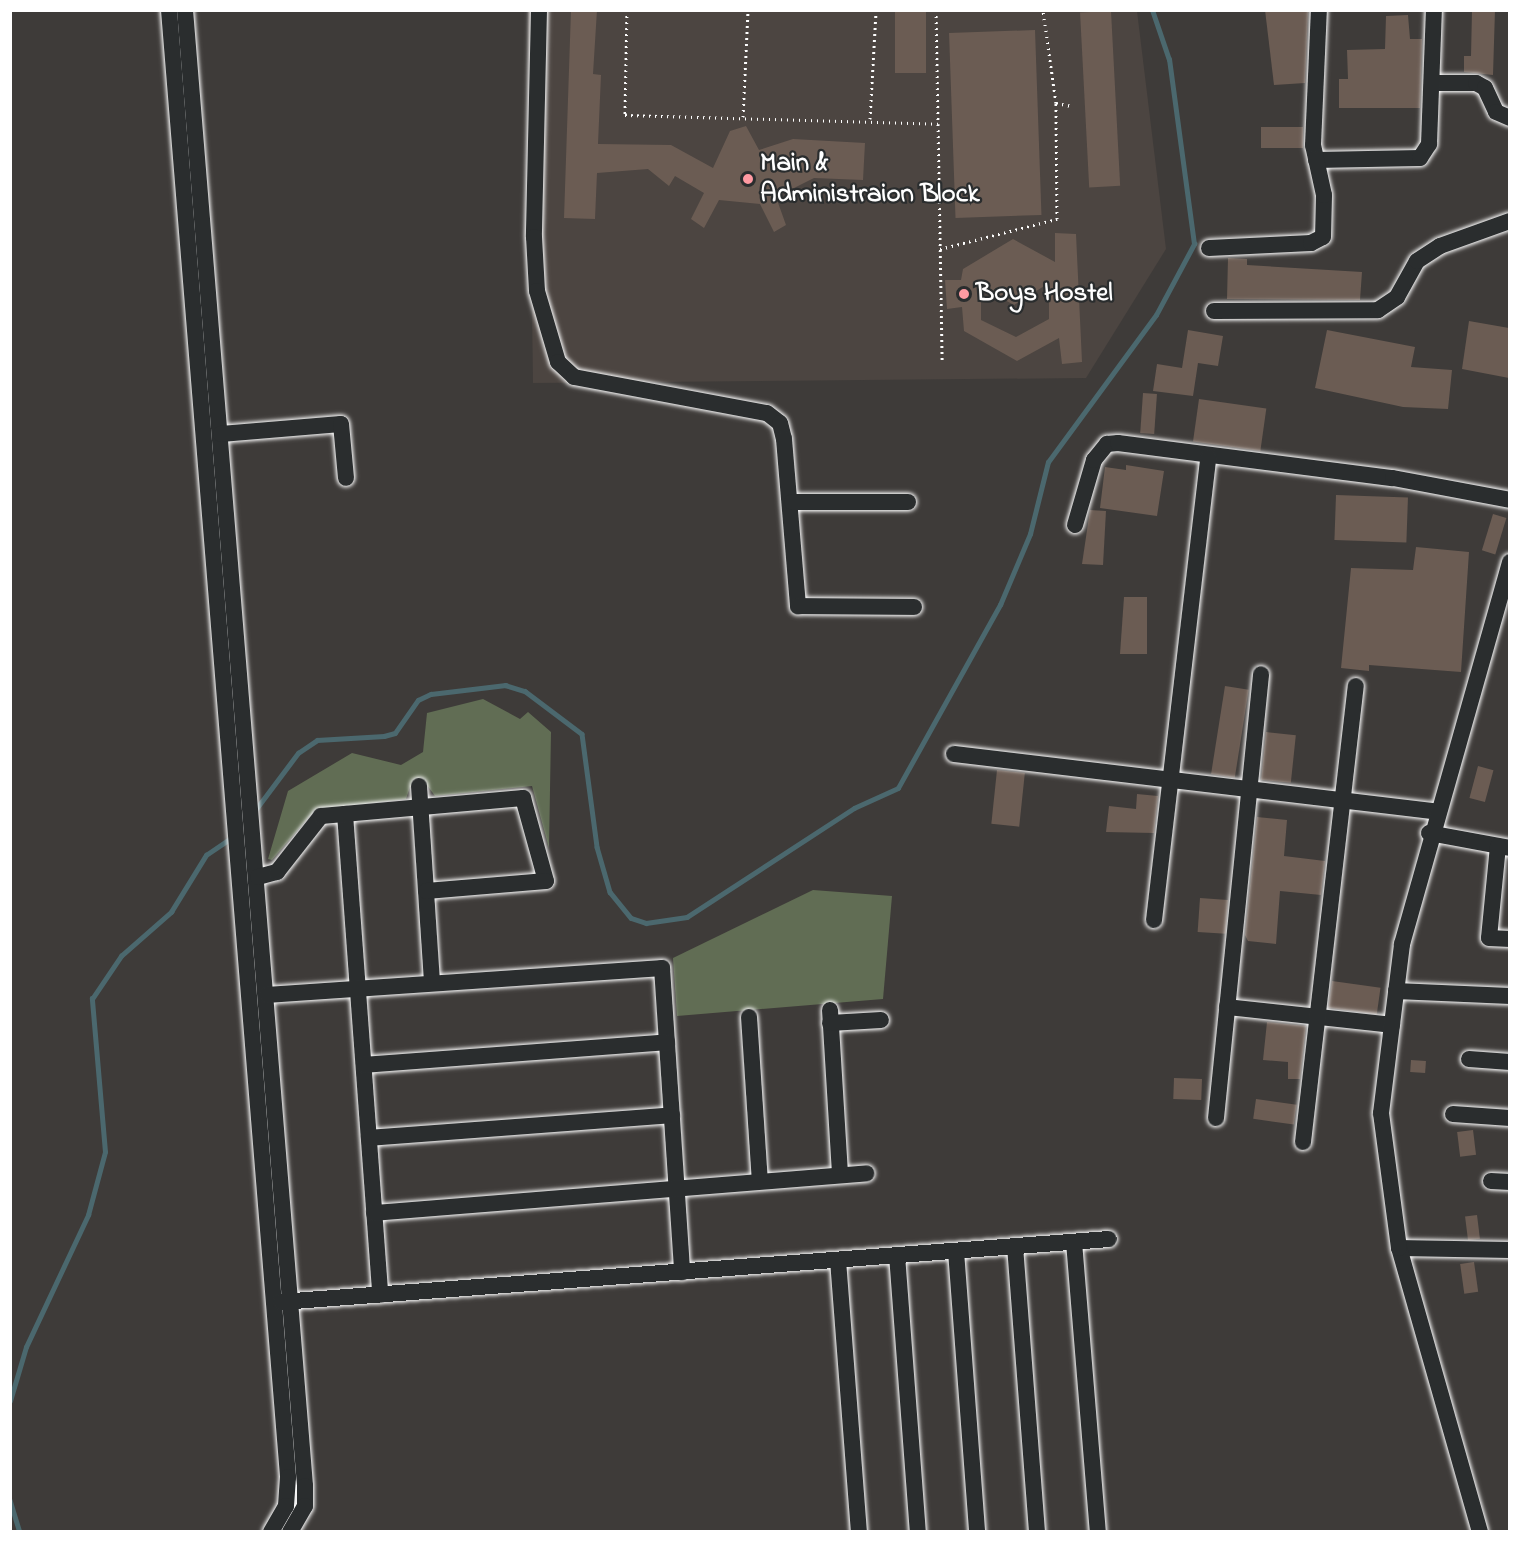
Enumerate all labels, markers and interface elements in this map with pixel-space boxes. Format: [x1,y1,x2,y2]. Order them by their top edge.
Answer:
place label: Main & Administraion Block [760,147,979,210]
marker: Main & Administraion Block [741,172,755,186]
place label: Boys Hostel [976,278,1113,310]
marker: Boys Hostel [957,287,971,301]

